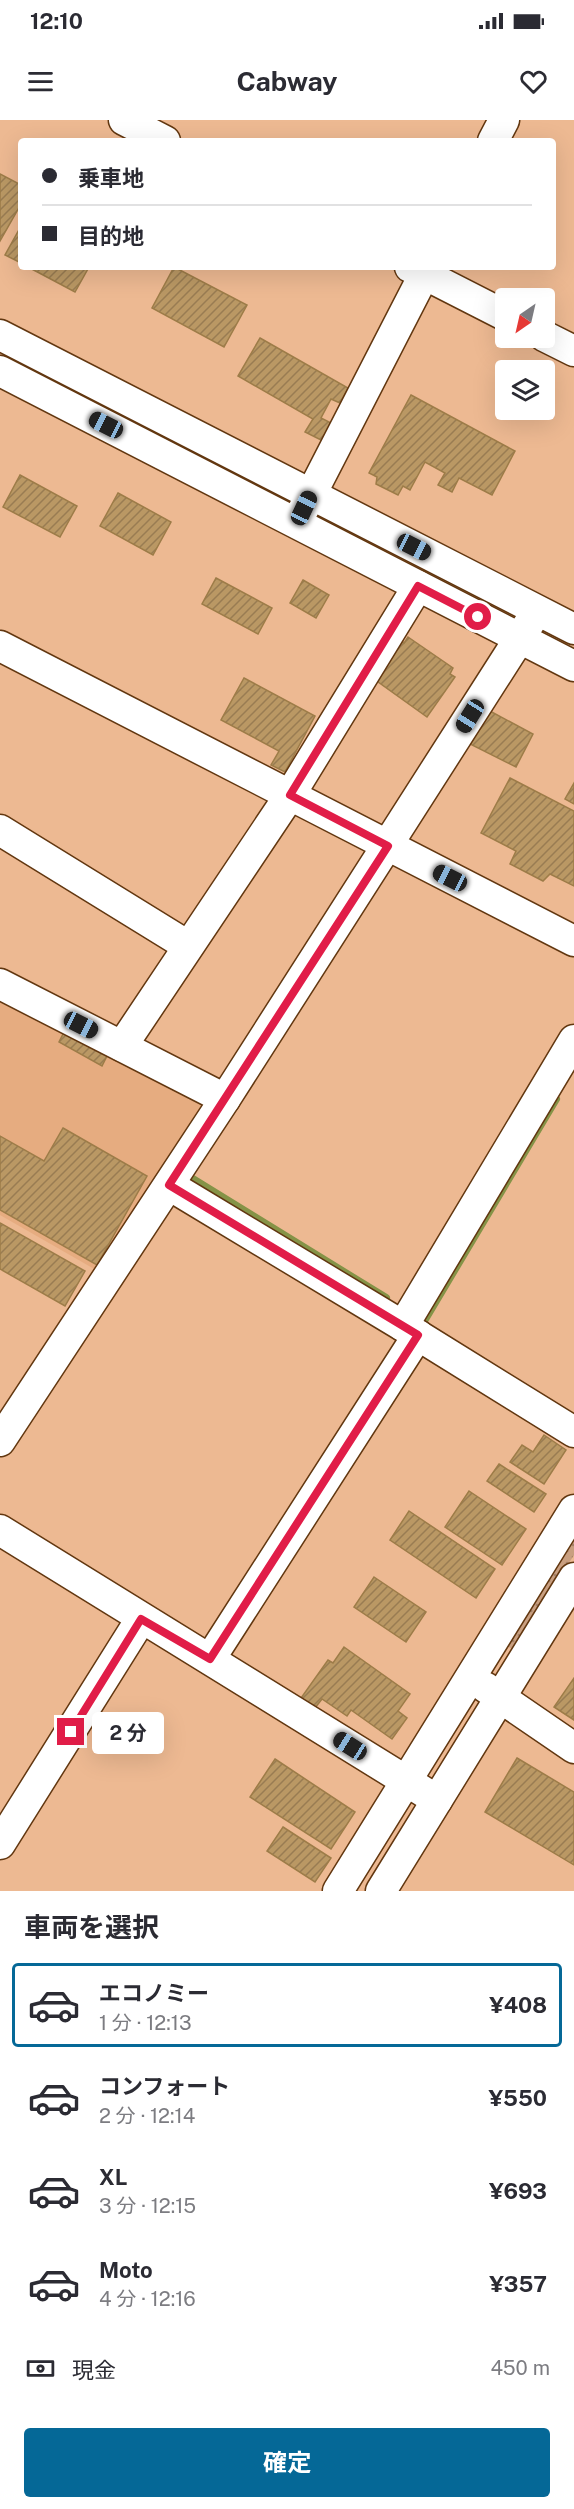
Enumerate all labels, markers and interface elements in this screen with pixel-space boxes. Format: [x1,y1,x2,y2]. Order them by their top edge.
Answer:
text: 12:10 [30,8,83,34]
icon: menu [24,65,57,98]
text: Cabway [236,65,338,97]
icon: heart [517,65,550,98]
text: 乗車地 [78,165,144,191]
text: 目的地 [78,223,144,249]
north arrow [495,288,555,348]
map controls [495,288,555,420]
button: layers [495,360,555,420]
car [86,409,126,441]
car [288,488,320,528]
car [394,531,434,563]
route start [464,603,491,630]
car [453,696,487,736]
car [430,862,470,894]
car [61,1009,101,1041]
callout: 2 分 [92,1711,164,1753]
route end [57,1718,84,1745]
text: 2 分 [109,1721,147,1745]
car [330,1729,370,1763]
text: 車両を選択 [24,1911,159,1943]
icon: car [27,1978,81,2032]
text: エコノミー [99,1980,209,2006]
text: ¥408 [489,1992,547,2018]
text: 1 分 · 12:13 [99,2011,192,2035]
icon: car [27,2071,81,2125]
text: コンフォート [99,2073,230,2099]
text: ¥550 [489,2085,547,2111]
text: 2 分 · 12:14 [99,2104,195,2128]
icon: car [27,2164,81,2218]
text: XL [99,2164,127,2190]
text: ¥693 [489,2178,547,2204]
text: 3 分 · 12:15 [99,2194,196,2218]
icon: car [27,2257,81,2311]
text: Moto [99,2257,153,2283]
text: ¥357 [489,2271,547,2297]
text: 4 分 · 12:16 [99,2287,196,2311]
icon: cash [24,2352,57,2385]
text: 450 m [490,2356,550,2380]
text: 現金 [72,2357,116,2383]
button: 確定 [24,2428,550,2497]

